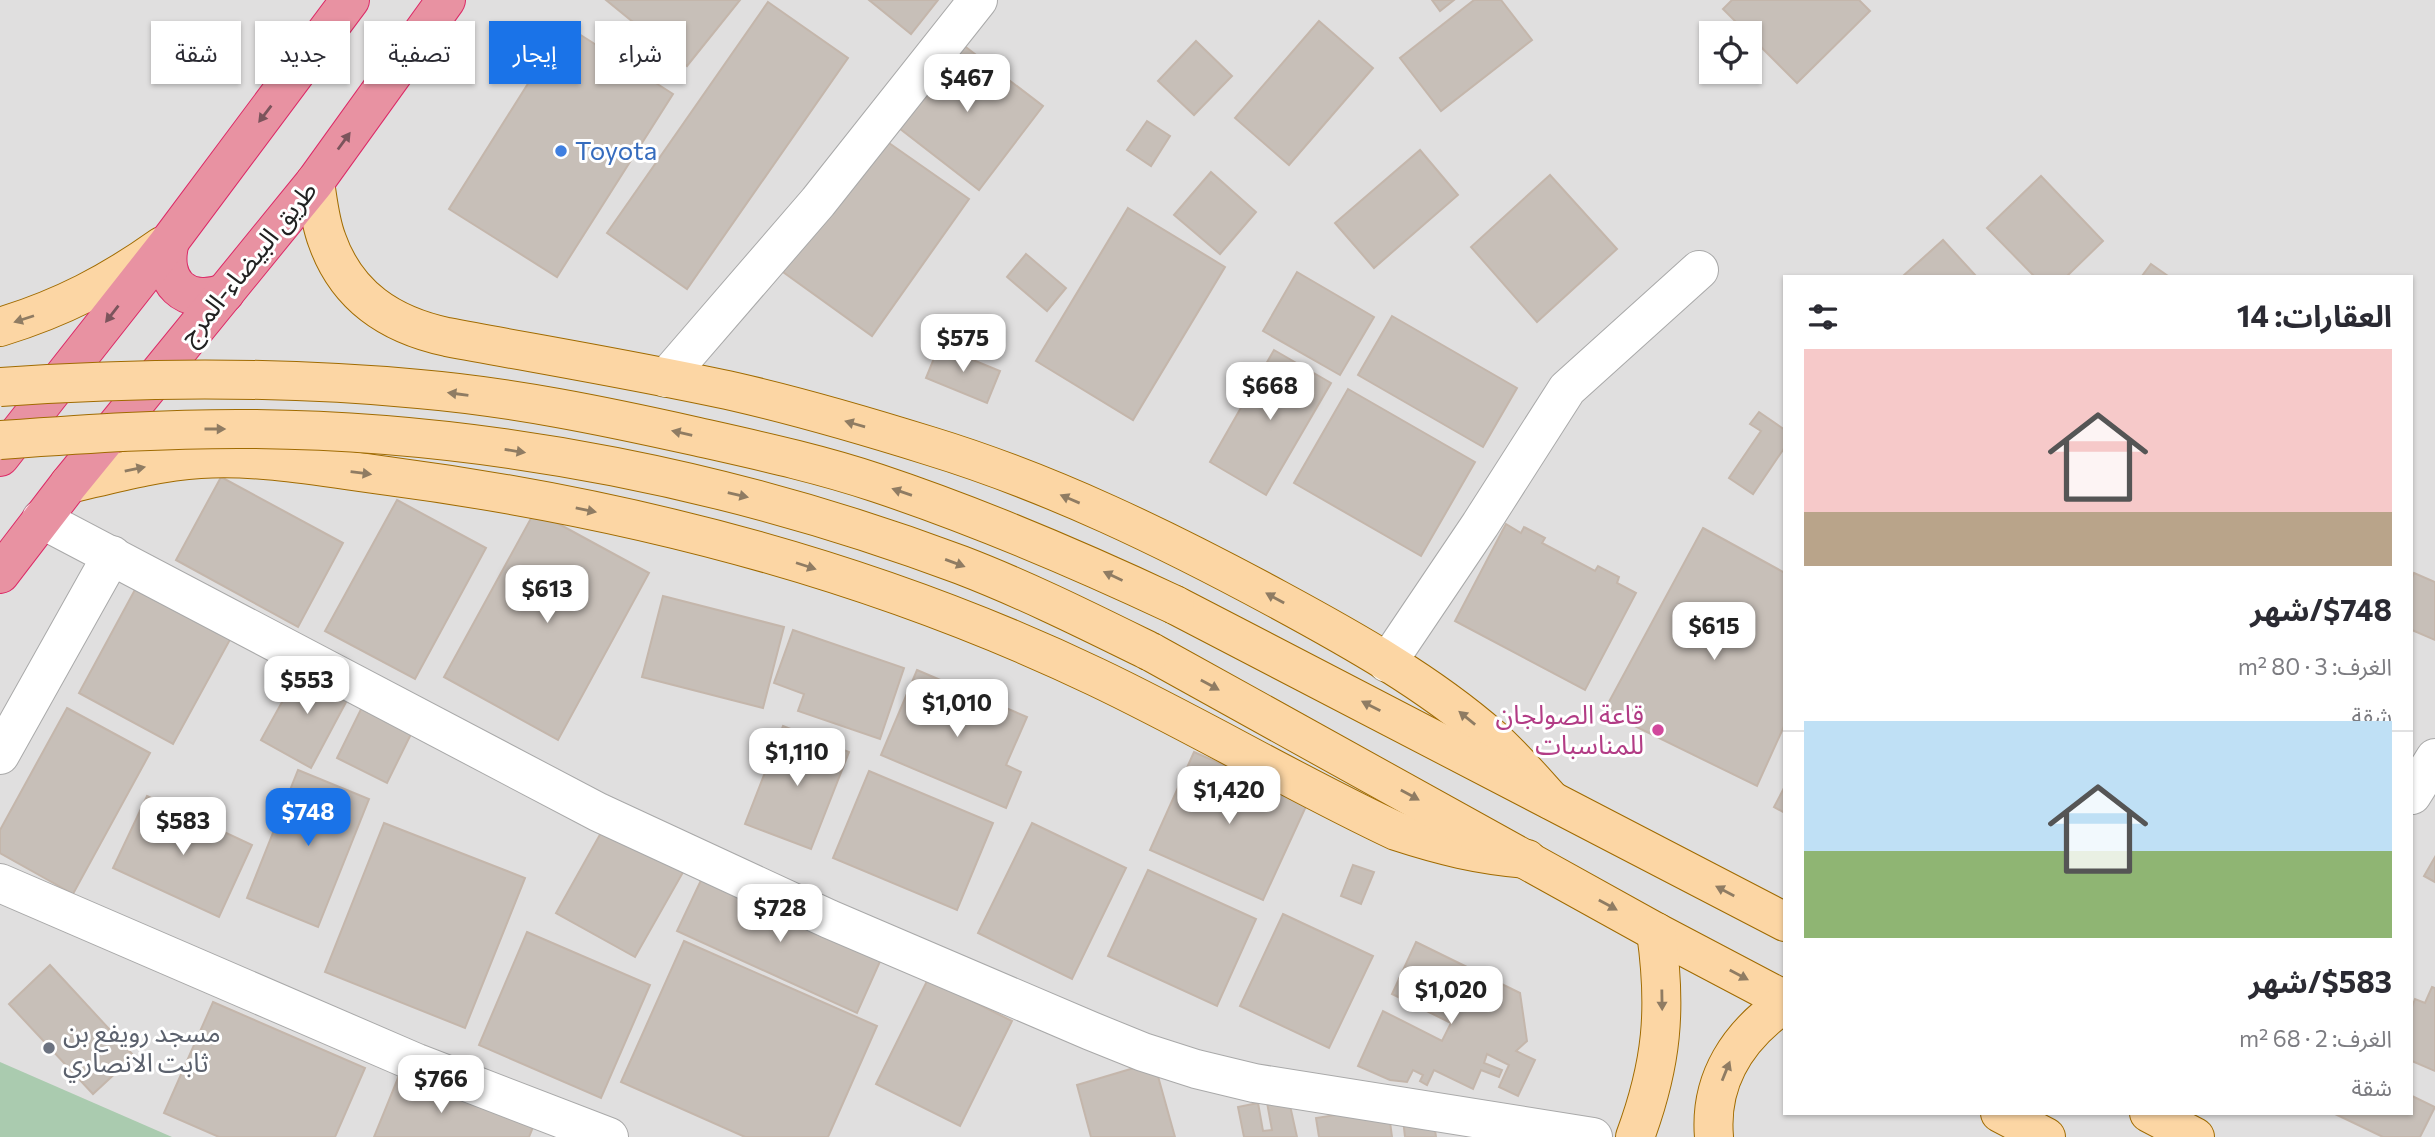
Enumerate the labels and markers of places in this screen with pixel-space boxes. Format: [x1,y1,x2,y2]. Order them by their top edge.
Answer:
pin: $467 [926,54,1008,114]
place label: Toyota [575,134,657,165]
marker: Toyota [553,143,569,159]
pin: $575 [922,314,1004,374]
pin: $668 [1229,362,1311,422]
pin: $613 [506,566,588,625]
pin: $615 [1673,602,1755,662]
pin: $553 [266,656,348,716]
pin: $1,010 [900,680,1014,739]
place label: قاعة الصولجان للمناسبات [1496,698,1644,759]
marker: قاعة الصولجان للمناسبات [1650,722,1666,738]
pin: $1,110 [740,728,854,788]
pin: $1,420 [1172,766,1286,826]
pin: $748 [267,788,349,848]
pin: $583 [142,798,224,857]
pin: $728 [739,884,821,944]
pin: $1,020 [1394,967,1508,1026]
place label: مسجد رويفع بن ثابت الانصاري [63,1016,221,1083]
marker: مسجد رويفع بن ثابت الانصاري [41,1040,57,1056]
pin: $766 [400,1056,482,1115]

